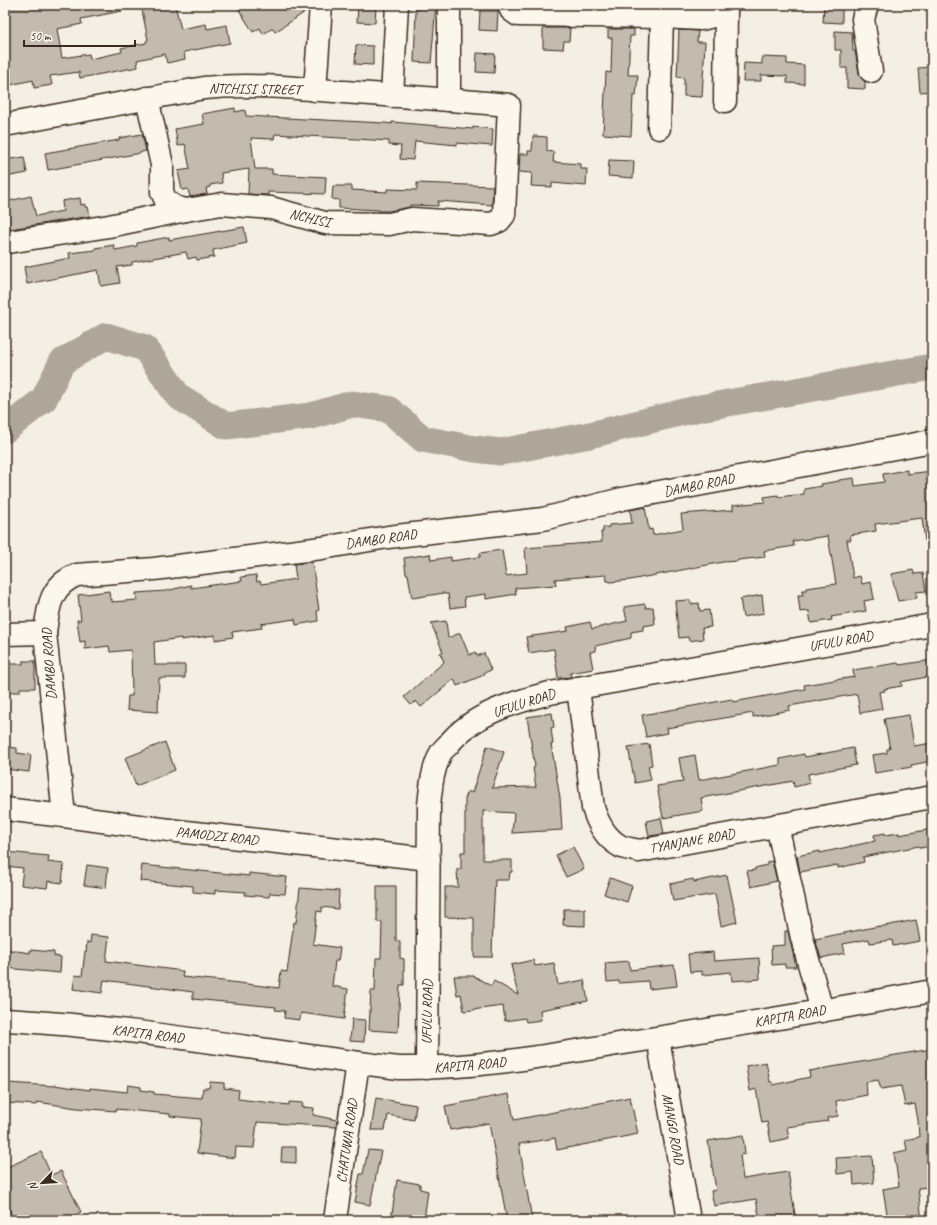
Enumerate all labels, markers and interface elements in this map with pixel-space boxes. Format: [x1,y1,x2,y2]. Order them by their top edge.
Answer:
scale bar [24,22,135,48]
text: 50 m [30,28,52,44]
street label: NTCHISI STREET [209,80,305,98]
street label: NCHISI [288,205,335,232]
street label: DAMBO ROAD [662,470,737,500]
street label: DAMBO ROAD [344,525,419,552]
street label: DAMBO ROAD [38,627,60,700]
street label: UFULU ROAD [808,627,876,655]
street label: UFULU ROAD [491,684,559,721]
street label: PAMODZI ROAD [175,823,261,849]
street label: TYANJANE ROAD [648,825,738,857]
street label: UFULU ROAD [418,978,436,1044]
street label: KAPITA ROAD [753,1001,828,1031]
street label: KAPITA ROAD [111,1021,186,1047]
street label: KAPITA ROAD [433,1053,508,1077]
street label: MANGO ROAD [658,1092,688,1167]
street label: CHATUWA ROAD [333,1096,362,1184]
north arrow [22,1163,62,1203]
text: N [24,1179,41,1193]

